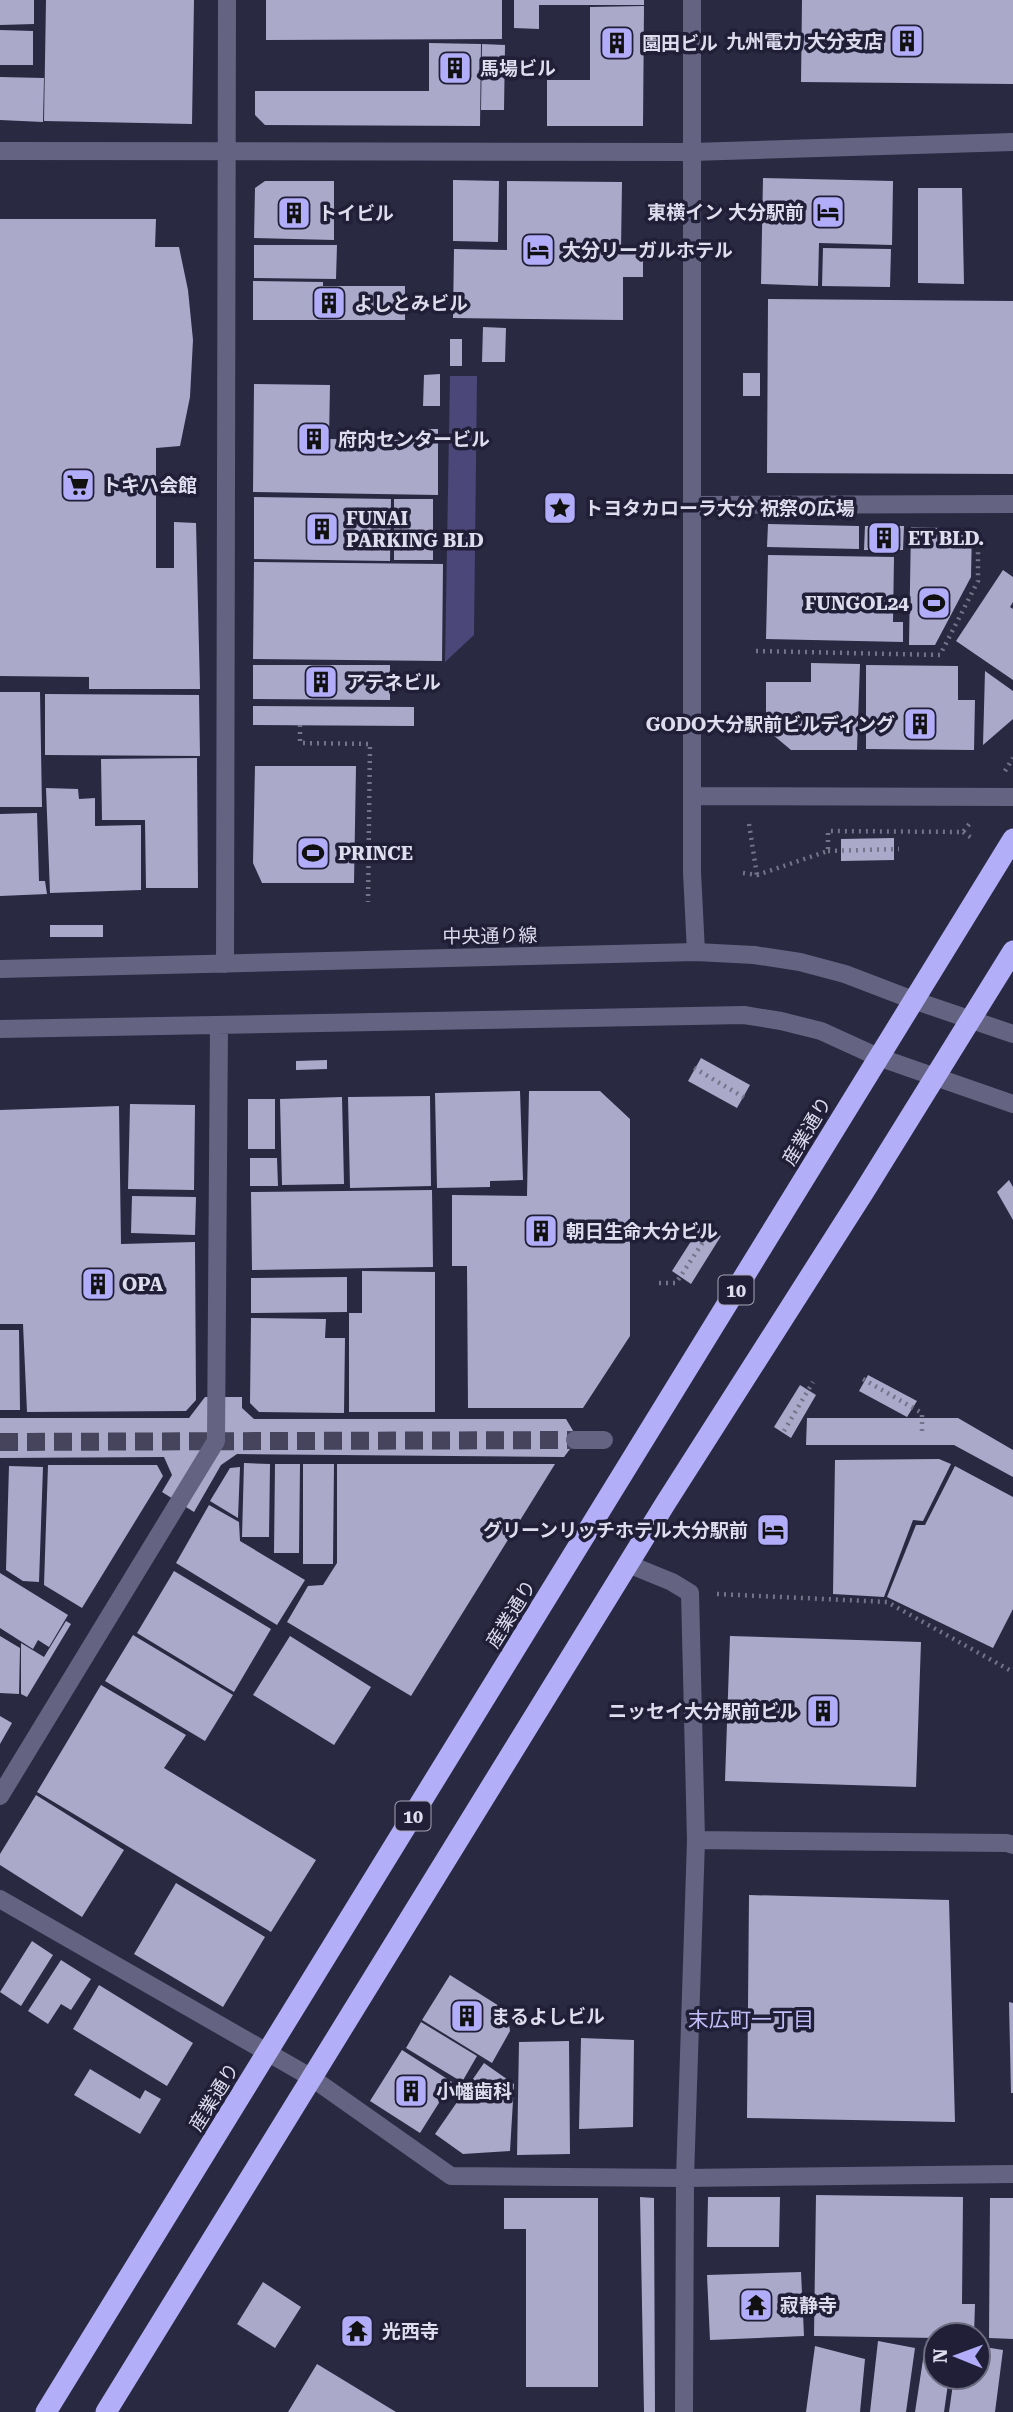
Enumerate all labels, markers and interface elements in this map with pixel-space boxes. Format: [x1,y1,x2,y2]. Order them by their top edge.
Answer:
building icon: 九州電力 大分支店 [888,22,926,60]
building icon: 園田ビル [598,24,636,62]
place label: 九州電力 大分支店 [726,30,883,53]
place label: 園田ビル [642,32,718,55]
building icon: 馬場ビル [436,49,474,87]
place label: 馬場ビル [480,57,556,80]
hotel icon: 東横イン 大分駅前 [809,193,847,231]
building icon: トイビル [275,194,313,232]
place label: 東横イン 大分駅前 [647,201,804,224]
place label: トイビル [318,202,394,225]
hotel icon: 大分リーガルホテル [519,231,557,269]
place label: 大分リーガルホテル [562,239,733,262]
building icon: よしとみビル [310,284,348,322]
place label: よしとみビル [354,292,468,315]
building icon: 府内センタービル [295,420,333,458]
place label: 府内センタービル [338,428,490,451]
supermarket icon: トキハ会館 [59,466,97,504]
place label: トキハ会館 [102,474,197,497]
place icon: トヨタカローラ大分 祝祭の広場 [541,489,579,527]
place label: トヨタカローラ大分 祝祭の広場 [584,497,855,520]
place label: FUNAI PARKING BLD [346,507,484,552]
building icon: FUNAI PARKING BLD [303,510,341,548]
building icon: ET BLD. [865,519,903,557]
place label: ET BLD. [908,527,984,550]
sports icon: FUNGOL24 [915,584,953,622]
place label: FUNGOL24 [805,592,909,615]
building icon: アテネビル [302,663,340,701]
place label: アテネビル [346,671,441,694]
building icon: GODO大分駅前ビルディング [901,705,939,743]
place label: GODO大分駅前ビルディング [646,713,895,736]
sports icon: PRINCE [294,834,332,872]
place label: PRINCE [338,842,413,865]
street label: 中央通り線 [442,924,538,948]
street label: 産業通り [778,1092,836,1170]
building icon: 朝日生命大分ビル [522,1212,560,1250]
place label: 朝日生命大分ビル [566,1220,718,1243]
building icon: OPA [79,1265,117,1303]
place label: OPA [122,1273,164,1296]
road number: 10 [718,1275,754,1304]
hotel icon: グリーンリッチホテル大分駅前 [754,1511,792,1549]
place label: グリーンリッチホテル大分駅前 [483,1519,748,1542]
street label: 産業通り [481,1576,541,1652]
building icon: ニッセイ大分駅前ビル [804,1692,842,1730]
place label: ニッセイ大分駅前ビル [608,1700,798,1723]
road number: 10 [396,1802,430,1830]
building icon: まるよしビル [448,1997,486,2035]
place label: まるよしビル [491,2005,605,2028]
district label: 末広町一丁目 [688,2008,814,2032]
street label: 産業通り [184,2059,244,2135]
building icon: 小幡歯科 [392,2072,430,2110]
place label: 小幡歯科 [436,2080,512,2103]
temple icon: 寂静寺 [737,2286,775,2324]
place label: 寂静寺 [780,2294,837,2317]
temple icon: 光西寺 [338,2312,376,2350]
place label: 光西寺 [382,2320,439,2343]
north arrow [922,2321,992,2391]
text: N [929,2348,952,2363]

